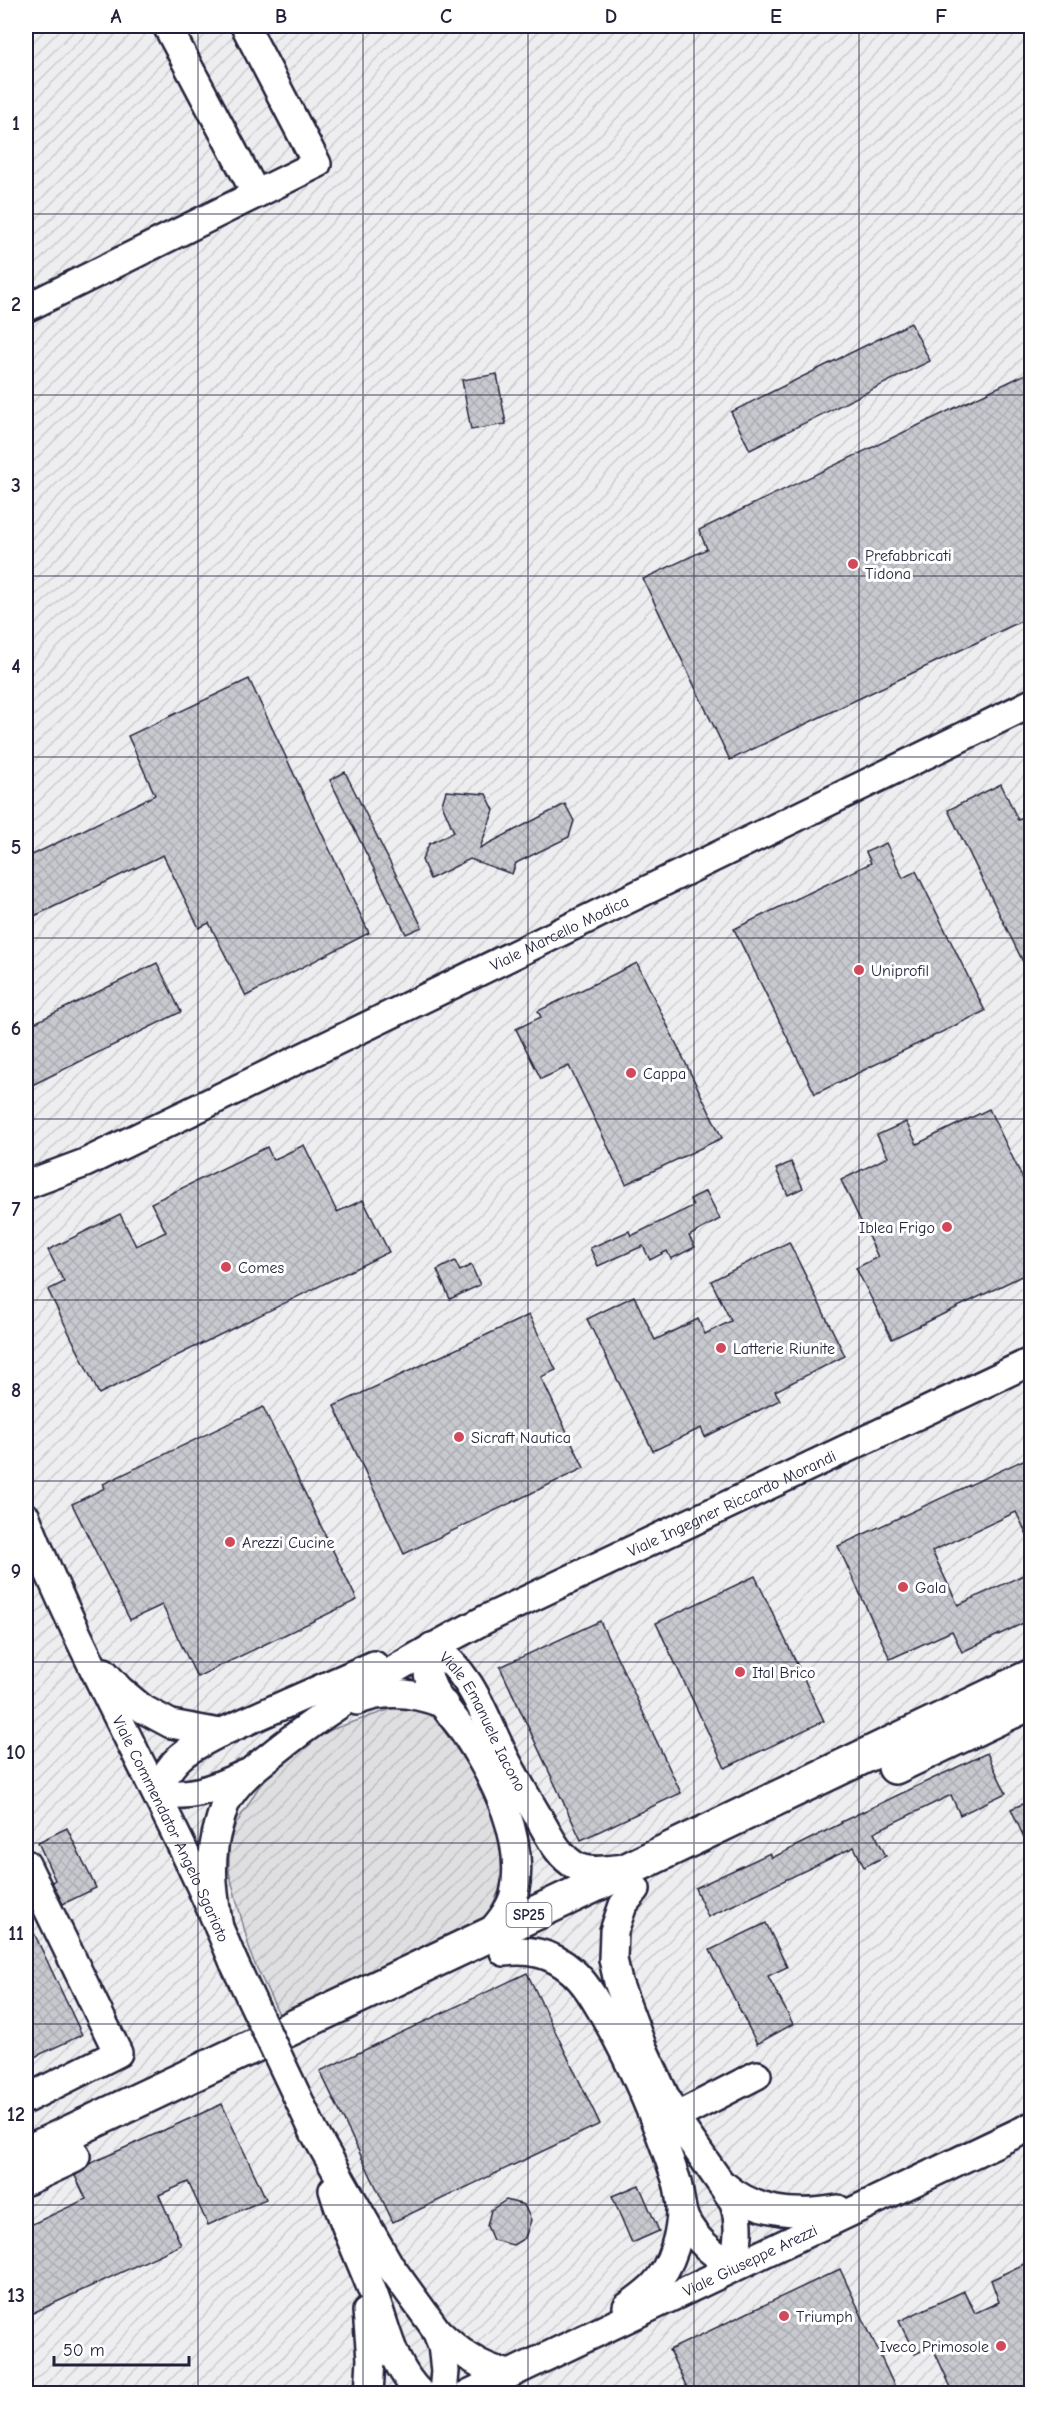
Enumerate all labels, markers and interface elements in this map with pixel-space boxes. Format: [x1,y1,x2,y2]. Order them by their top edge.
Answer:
text: A [110,5,122,28]
text: B [275,5,287,28]
text: C [440,5,452,28]
text: D [605,5,617,28]
text: E [770,5,782,28]
text: F [935,5,947,28]
text: 1 [12,112,20,135]
text: 2 [11,293,21,316]
text: 3 [11,474,21,497]
place label: Prefabbricati Tidona [865,547,952,583]
marker: Prefabbricati Tidona [846,557,860,571]
text: 4 [11,655,21,678]
text: 5 [11,836,21,859]
street label: Viale Marcello Modica [487,892,632,975]
place label: Uniprofil [871,962,929,980]
marker: Uniprofil [852,963,866,977]
text: 6 [11,1017,21,1040]
place label: Cappa [643,1065,686,1083]
marker: Cappa [624,1066,638,1080]
text: 7 [12,1198,21,1221]
place label: Iblea Frigo [859,1219,935,1237]
marker: Iblea Frigo [940,1220,954,1234]
place label: Comes [238,1259,285,1277]
marker: Comes [219,1260,233,1274]
place label: Latterie Riunite [733,1340,835,1358]
marker: Latterie Riunite [714,1341,728,1355]
text: 8 [11,1379,21,1402]
place label: Sicraft Nautica [471,1429,571,1447]
marker: Sicraft Nautica [452,1430,466,1444]
street label: Viale Ingegner Riccardo Morandi [625,1447,839,1561]
place label: Arezzi Cucine [242,1534,334,1552]
marker: Arezzi Cucine [223,1535,237,1549]
text: 9 [11,1560,21,1583]
place label: Gala [915,1579,946,1597]
marker: Gala [896,1580,910,1594]
street label: Viale Emanuele Iacono [436,1648,529,1795]
place label: Ital Brico [752,1664,816,1682]
marker: Ital Brico [733,1665,747,1679]
street label: Viale Commendator Angelo Sgarioto [108,1713,232,1945]
text: 10 [6,1741,26,1764]
road number: SP25 [506,1903,552,1927]
text: 11 [8,1922,24,1945]
text: 12 [7,2103,25,2126]
street label: Viale Giuseppe Arezzi [680,2221,820,2301]
text: 13 [7,2284,25,2307]
place label: Triumph [796,2308,853,2326]
marker: Triumph [777,2309,791,2323]
scale bar [54,2329,189,2367]
place label: Iveco Primosole [880,2338,989,2356]
marker: Iveco Primosole [994,2339,1008,2353]
text: 50 m [63,2340,105,2361]

